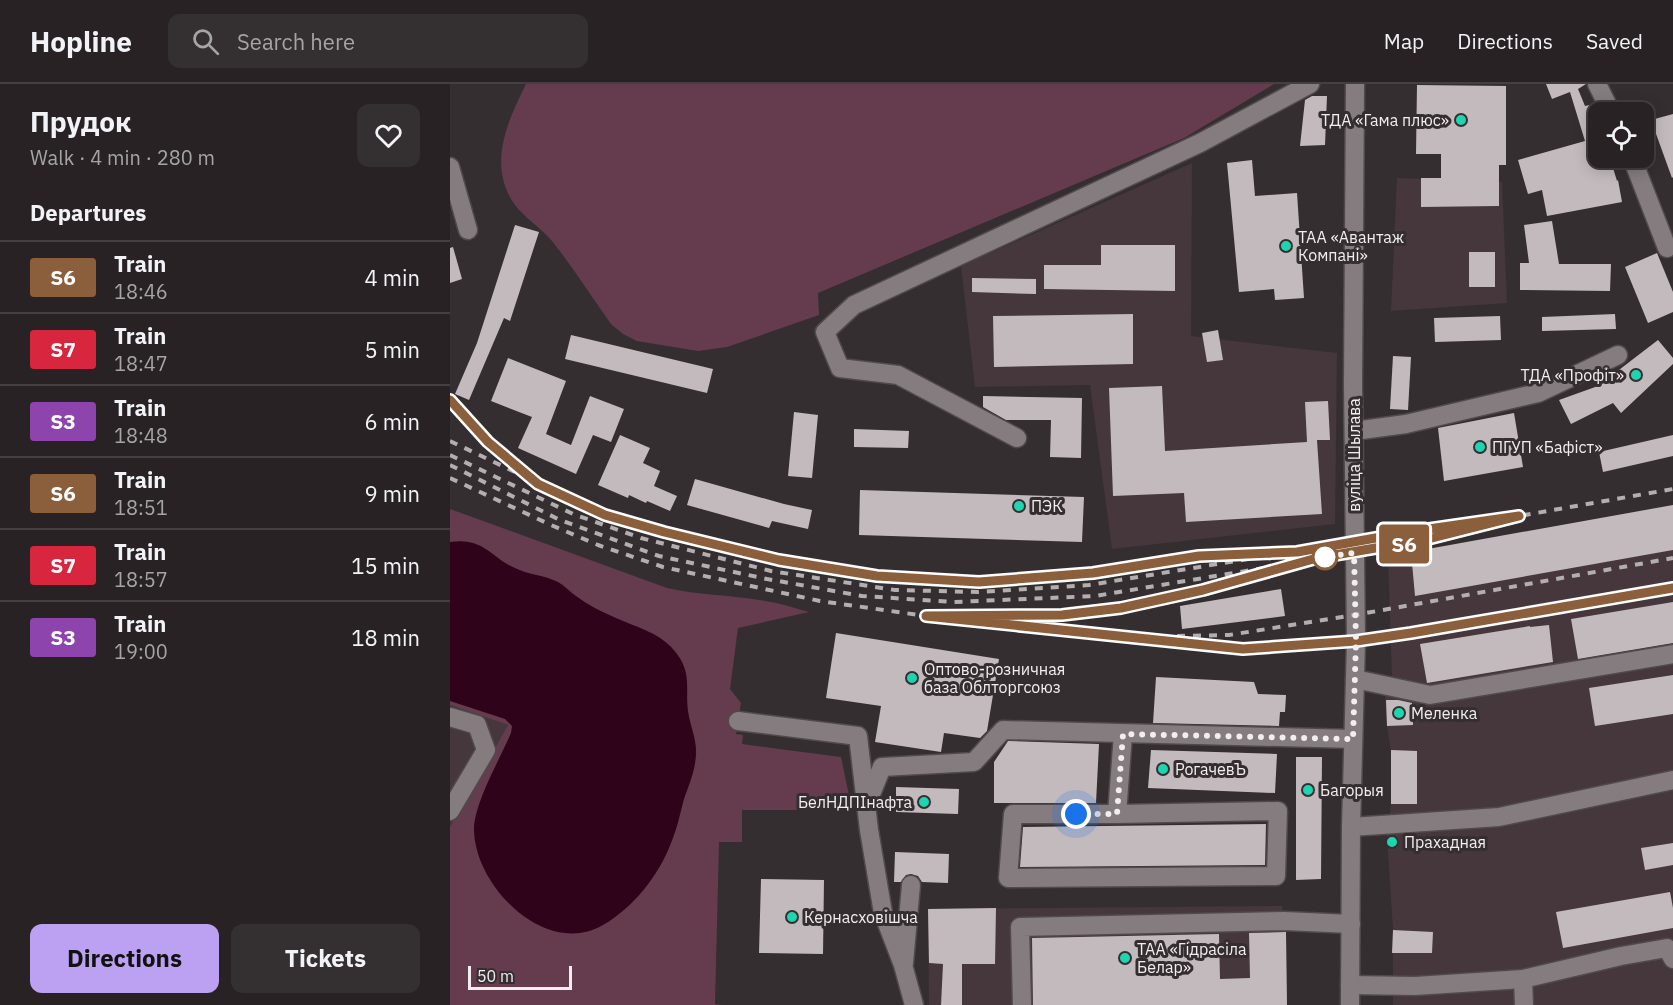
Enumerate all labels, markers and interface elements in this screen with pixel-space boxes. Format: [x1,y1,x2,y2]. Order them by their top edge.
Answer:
search box [168,14,588,68]
text: Hopline [30,23,132,60]
icon: search [189,25,222,58]
text: Search here [237,27,355,56]
text: Map [1384,27,1424,55]
text: Directions [1457,27,1553,55]
text: Saved [1586,27,1643,55]
map controls [1588,102,1654,168]
button: locate [1588,102,1654,168]
text: Прудок [30,103,132,140]
button: heart [357,104,420,167]
place label: ТДА «Гама плюс» [1321,110,1449,130]
marker: ТДА «Гама плюс» [1454,113,1468,127]
text: Walk · 4 min · 280 m [30,144,215,171]
text: Departures [30,198,146,227]
place label: ТАА «Авантаж Компані» [1298,227,1404,265]
marker: ТАА «Авантаж Компані» [1279,239,1293,253]
text: Train [114,249,166,278]
text: S6 [50,263,76,291]
text: 4 min [364,263,420,292]
text: 18:46 [114,278,168,305]
text: Train [114,321,166,350]
text: S7 [50,335,76,363]
text: 5 min [364,335,420,364]
text: 18:47 [114,350,168,377]
place label: ТДА «Профіт» [1520,365,1624,385]
marker: ТДА «Профіт» [1629,368,1643,382]
text: Train [114,393,166,422]
street label: вуліца Шылава [1344,398,1364,512]
text: S3 [50,407,76,435]
text: 6 min [364,407,420,436]
text: 18:48 [114,422,168,449]
place label: ПГУП «Бафіст» [1492,437,1602,457]
marker: ПГУП «Бафіст» [1473,440,1487,454]
text: Train [114,465,166,494]
text: S6 [50,479,76,507]
text: 9 min [364,479,420,508]
text: 18:51 [114,494,168,521]
place label: ПЭК [1031,496,1063,516]
marker: ПЭК [1012,499,1026,513]
line badge: S6 [1377,524,1431,564]
text: S6 [1391,530,1417,558]
text: Train [114,537,166,566]
unlabelled marker [1312,544,1338,570]
text: S7 [50,551,76,579]
text: 15 min [351,551,420,580]
text: 18:57 [114,566,168,593]
text: Train [114,609,166,638]
text: S3 [50,623,76,651]
text: 18 min [351,623,420,652]
text: 19:00 [114,638,168,665]
place label: Оптово-розничная база Облторгсоюз [924,659,1065,697]
marker: Оптово-розничная база Облторгсоюз [905,671,919,685]
place label: Меленка [1411,703,1478,723]
marker: Меленка [1392,706,1406,720]
place label: РогачевЪ [1175,759,1246,779]
marker: РогачевЪ [1156,762,1170,776]
place label: Багорыя [1320,780,1384,800]
marker: Багорыя [1301,783,1315,797]
place label: БелНДПІнафта [798,792,912,812]
marker: БелНДПІнафта [917,795,931,809]
your location [1061,799,1091,829]
place label: Прахадная [1404,832,1486,852]
marker: Прахадная [1385,835,1399,849]
place label: Кернасховішча [804,907,918,927]
marker: Кернасховішча [785,910,799,924]
button: Directions [30,924,219,993]
button: Tickets [231,924,420,993]
place label: ТАА «Гідрасіла Белар» [1137,939,1247,977]
marker: ТАА «Гідрасіла Белар» [1118,951,1132,965]
scale bar [468,963,572,990]
text: 50 m [477,966,514,986]

